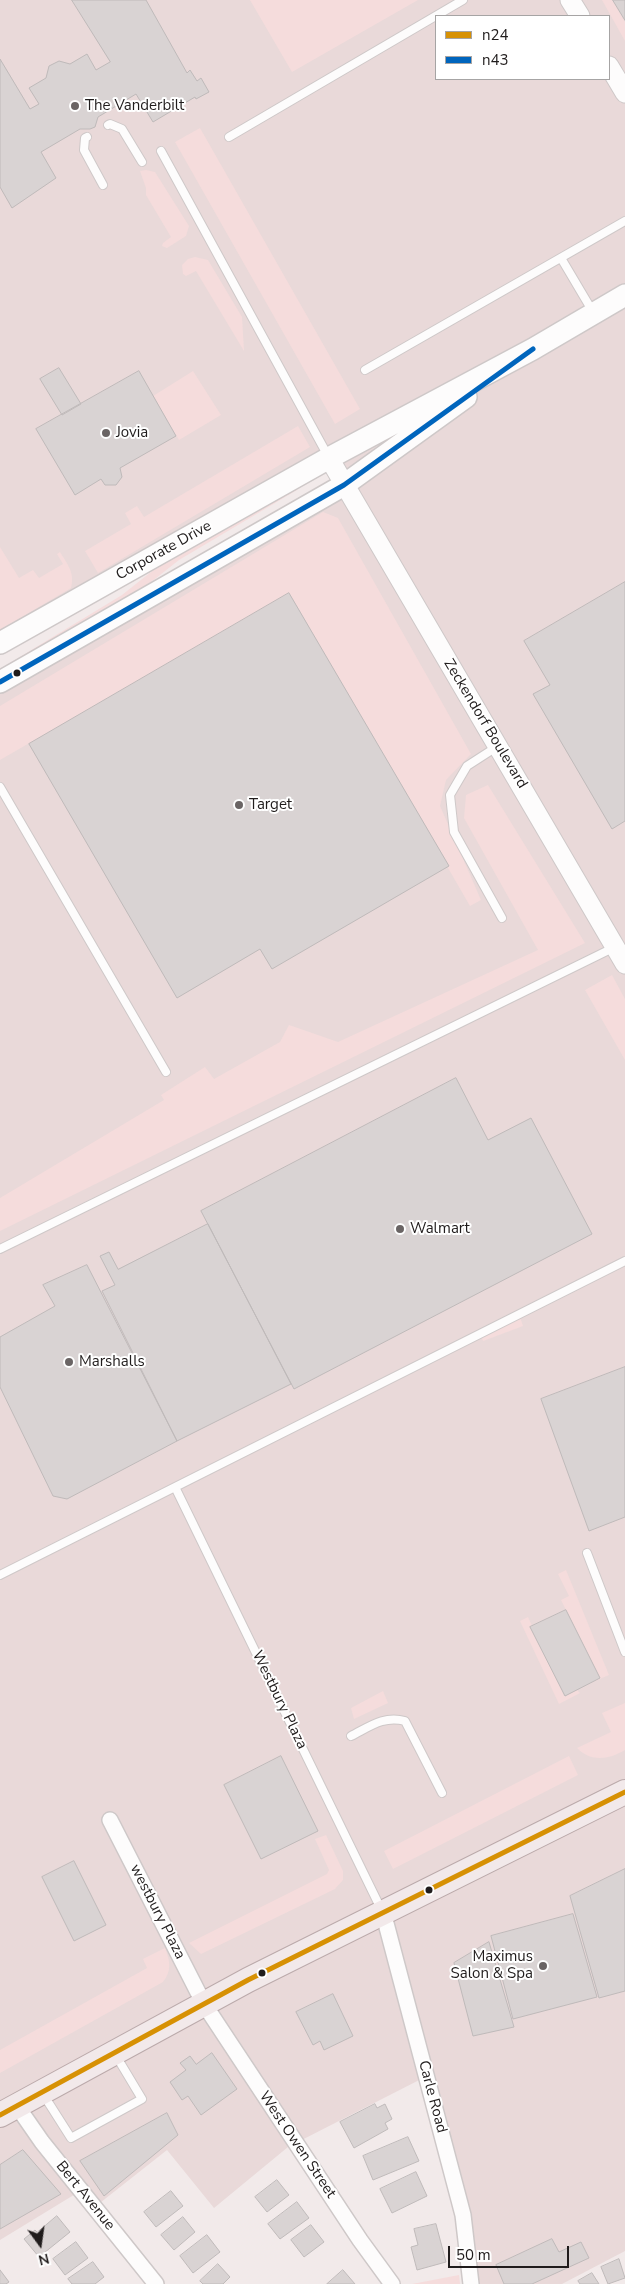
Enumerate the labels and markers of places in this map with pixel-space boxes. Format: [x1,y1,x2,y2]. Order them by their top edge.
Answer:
place label: The Vanderbilt [85,97,184,115]
marker: The Vanderbilt [69,100,81,112]
place label: Jovia [116,424,148,442]
marker: Jovia [100,427,112,439]
unlabelled marker [12,668,22,678]
place label: Target [249,796,292,814]
marker: Target [233,799,245,811]
place label: Walmart [410,1220,470,1238]
marker: Walmart [394,1223,406,1235]
place label: Marshalls [79,1353,145,1371]
marker: Marshalls [63,1356,75,1368]
unlabelled marker [424,1885,434,1895]
place label: Maximus Salon & Spa [451,1948,533,1983]
marker: Maximus Salon & Spa [537,1960,549,1972]
unlabelled marker [257,1968,267,1978]

